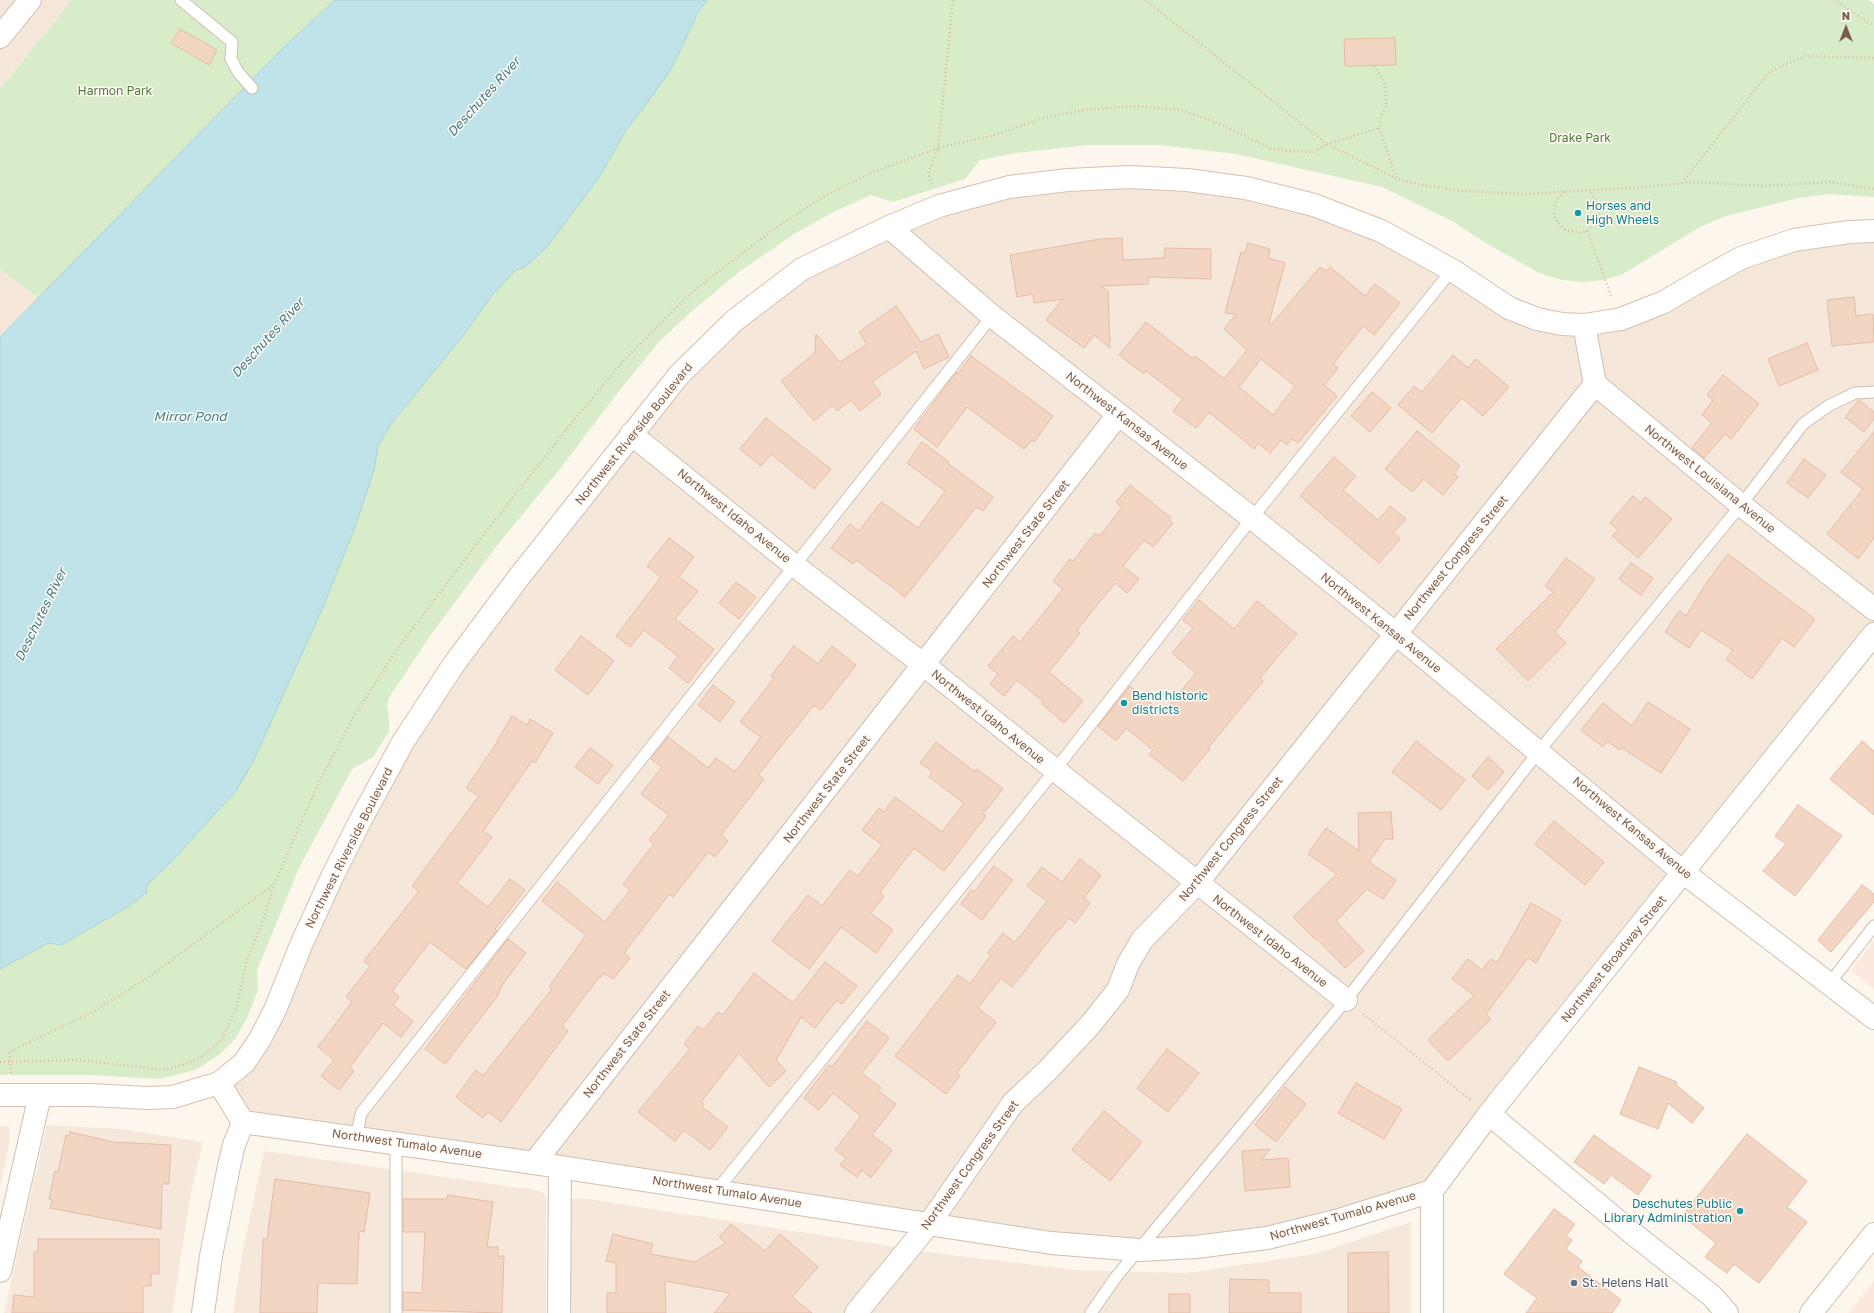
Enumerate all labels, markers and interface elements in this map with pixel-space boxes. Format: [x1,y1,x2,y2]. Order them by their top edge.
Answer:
north arrow [1826,8,1866,48]
text: N [1842,9,1850,22]
water label: Deschutes River [444,54,524,140]
park label: Harmon Park [78,84,152,98]
park label: Drake Park [1549,131,1611,145]
place label: Horses and High Wheels [1586,199,1659,227]
marker: Horses and High Wheels [1573,208,1583,218]
water label: Deschutes River [228,295,308,381]
street label: Northwest Riverside Boulevard [572,360,696,508]
street label: Northwest Kansas Avenue [1063,369,1191,473]
water label: Mirror Pond [154,409,226,425]
street label: Northwest Louisiana Avenue [1642,422,1778,536]
street label: Northwest Idaho Avenue [674,466,794,566]
street label: Northwest State Street [979,477,1073,591]
street label: Northwest Congress Street [1401,493,1511,623]
water label: Deschutes River [12,566,70,664]
street label: Northwest Kansas Avenue [1318,570,1444,676]
street label: Northwest Idaho Avenue [928,667,1048,767]
place label: Bend historic districts [1132,689,1208,717]
marker: Bend historic districts [1119,698,1129,708]
street label: Northwest State Street [780,732,874,846]
street label: Northwest Riverside Boulevard [302,765,396,931]
street label: Northwest Congress Street [1176,774,1286,904]
street label: Northwest Kansas Avenue [1569,774,1695,882]
street label: Northwest Idaho Avenue [1210,892,1330,990]
street label: Northwest Broadway Street [1558,893,1670,1025]
street label: Northwest State Street [580,987,674,1101]
street label: Northwest Congress Street [918,1097,1022,1233]
street label: Northwest Tumalo Avenue [331,1126,483,1162]
street label: Northwest Tumalo Avenue [651,1173,803,1211]
street label: Northwest Tumalo Avenue [1268,1188,1418,1244]
place label: Deschutes Public Library Administration [1604,1197,1732,1225]
marker: Deschutes Public Library Administration [1735,1206,1745,1216]
place label: St. Helens Hall [1582,1276,1668,1290]
marker: St. Helens Hall [1569,1278,1579,1288]

